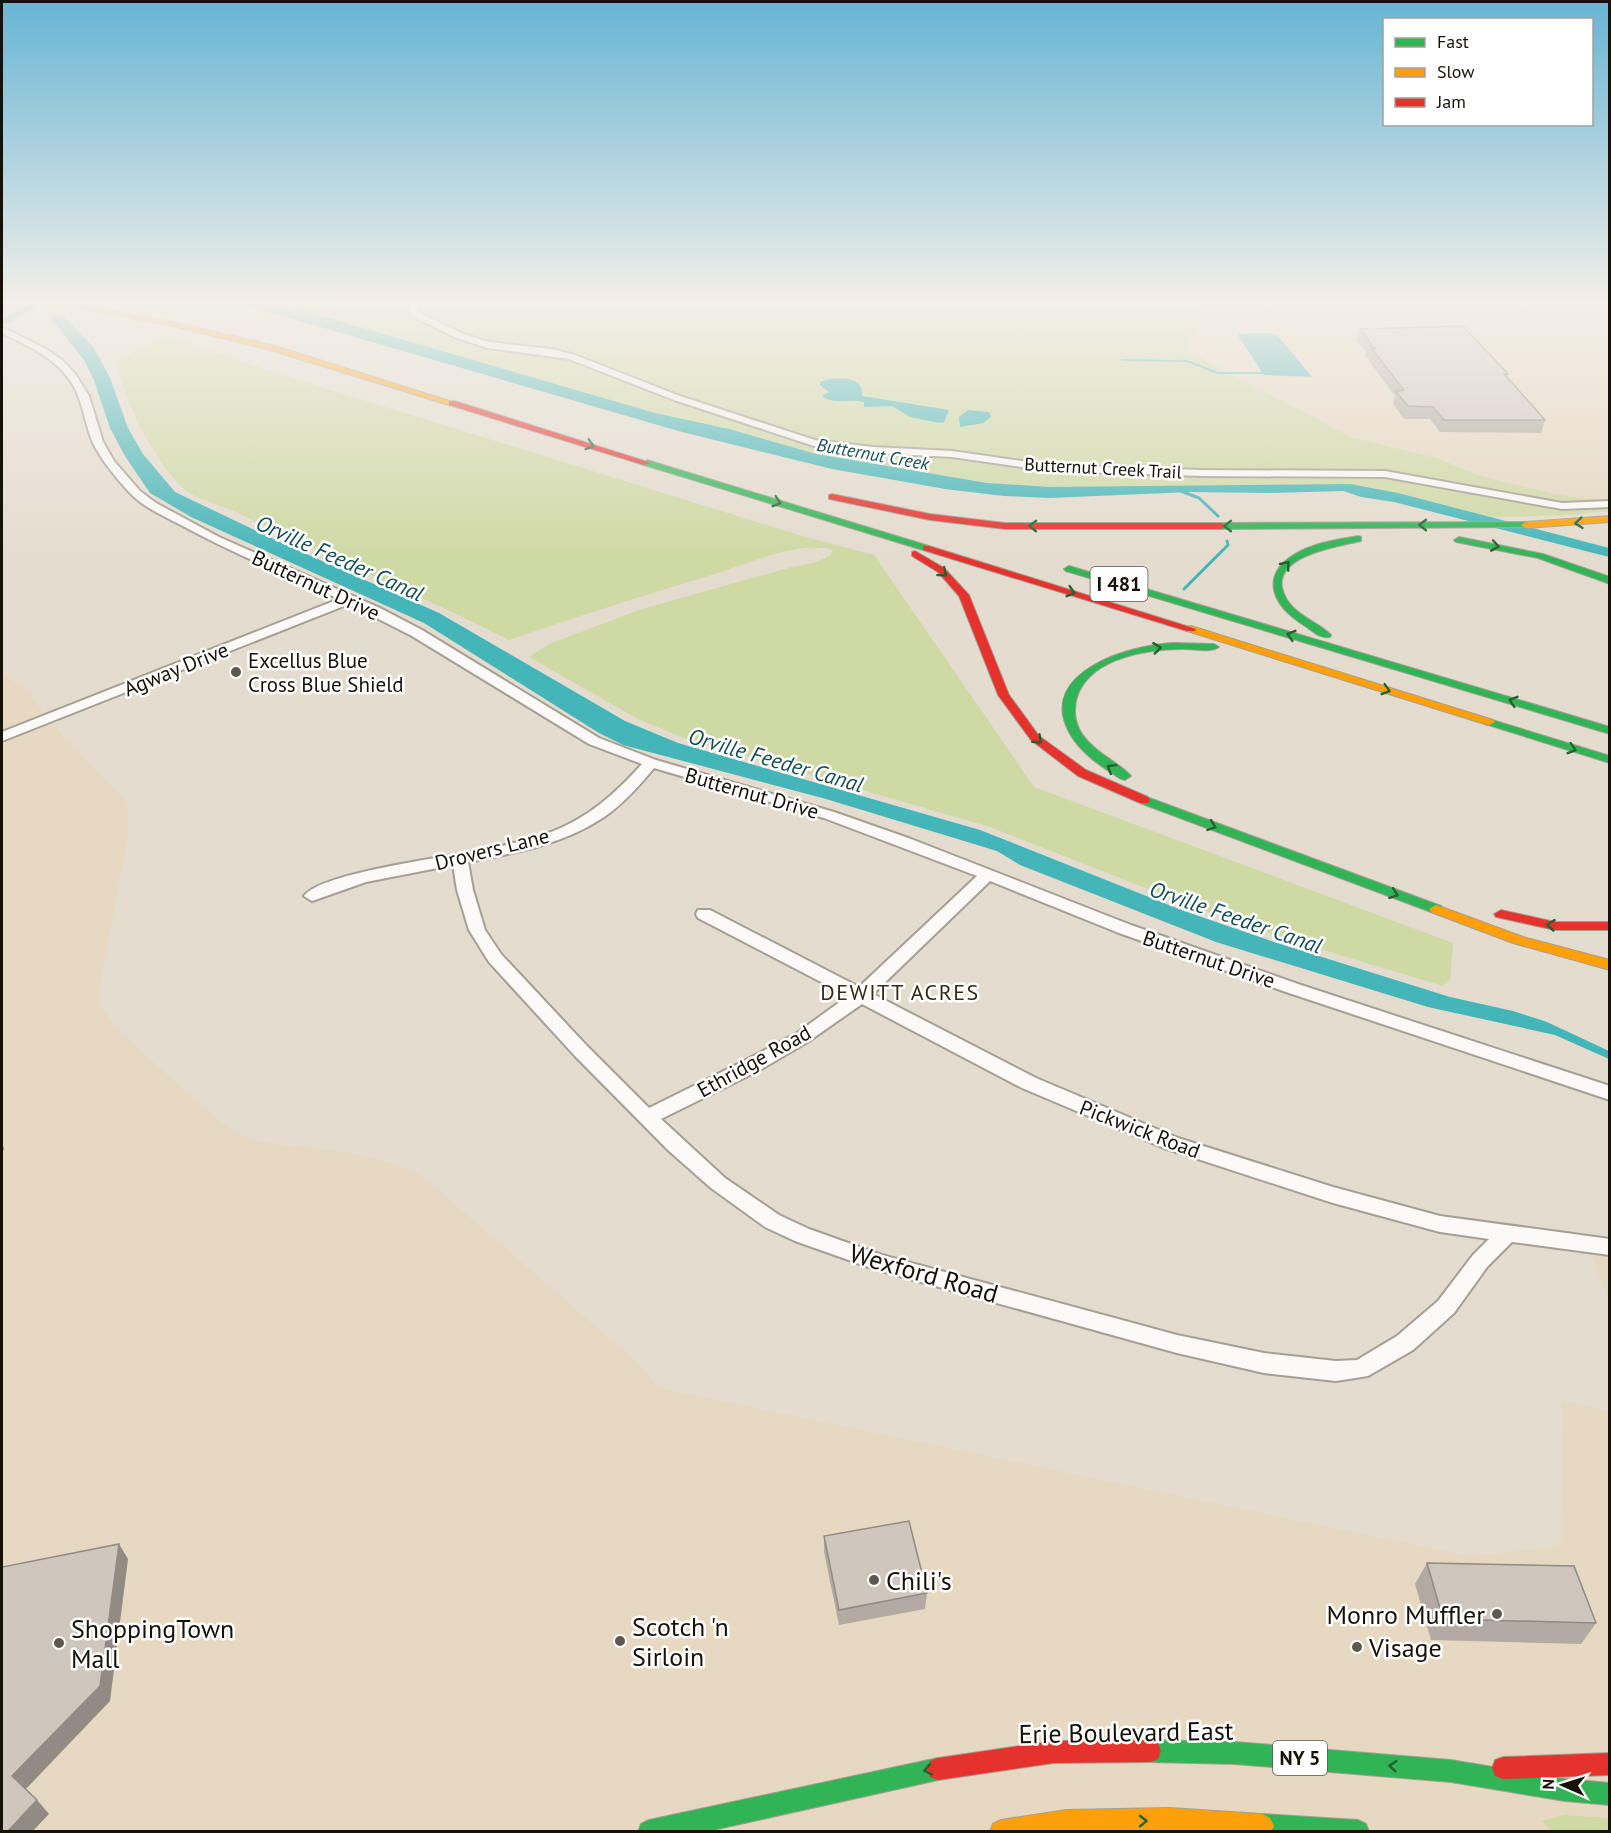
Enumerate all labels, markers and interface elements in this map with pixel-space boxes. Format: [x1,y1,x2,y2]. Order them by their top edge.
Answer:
legend [1383,18,1593,126]
text: Fast [1437,30,1469,53]
text: Slow [1437,60,1475,83]
text: Jam [1436,90,1466,113]
water label: Butternut Creek [815,433,932,475]
one-way arrow [584,437,595,450]
street label: Butternut Creek Trail [1024,452,1183,484]
one-way arrow [771,495,782,507]
water label: Orville Feeder Canal [252,508,428,608]
one-way arrow [1574,516,1583,529]
one-way arrow [1419,519,1428,531]
one-way arrow [1029,520,1038,533]
one-way arrow [1224,520,1233,532]
one-way arrow [1490,539,1500,551]
street label: Butternut Drive [248,544,384,626]
one-way arrow [1279,561,1290,572]
one-way arrow [936,565,947,576]
road number: I 481 [1090,567,1148,601]
one-way arrow [1065,585,1076,597]
one-way arrow [1286,630,1297,642]
street label: Agway Drive [120,636,232,702]
one-way arrow [1152,642,1161,654]
place label: Excellus Blue Cross Blue Shield [248,647,404,698]
marker: Excellus Blue Cross Blue Shield [229,665,243,679]
one-way arrow [1380,683,1391,696]
one-way arrow [1508,696,1519,708]
water label: Orville Feeder Canal [685,722,867,798]
one-way arrow [1032,733,1042,744]
one-way arrow [1566,742,1577,754]
street label: Butternut Drive [682,761,822,825]
one-way arrow [1107,764,1118,775]
one-way arrow [1206,818,1216,831]
street label: Drovers Lane [432,822,552,876]
water label: Orville Feeder Canal [1146,874,1326,960]
one-way arrow [1389,886,1399,899]
one-way arrow [1547,920,1556,932]
street label: Butternut Drive [1139,924,1279,994]
district label: DEWITT ACRES [820,978,980,1006]
street label: Ethridge Road [692,1019,816,1103]
street label: Pickwick Road [1076,1094,1204,1164]
street label: Wexford Road [846,1236,1002,1310]
place label: Chili's [886,1564,952,1597]
marker: Chili's [867,1573,881,1587]
place label: Monro Muffler [1326,1598,1485,1631]
marker: Monro Muffler [1490,1607,1504,1621]
place label: Scotch 'n Sirloin [632,1610,729,1673]
place label: ShoppingTown Mall [71,1612,234,1675]
place label: Visage [1368,1631,1442,1664]
marker: Scotch 'n Sirloin [613,1634,627,1648]
marker: ShoppingTown Mall [52,1636,66,1650]
marker: Visage [1350,1640,1364,1654]
street label: Erie Boulevard East [1018,1714,1234,1750]
road number: NY 5 [1273,1741,1327,1775]
north arrow [1533,1755,1593,1815]
one-way arrow [1388,1760,1397,1773]
one-way arrow [924,1763,934,1776]
text: N [1538,1778,1558,1790]
one-way arrow [1138,1814,1147,1827]

